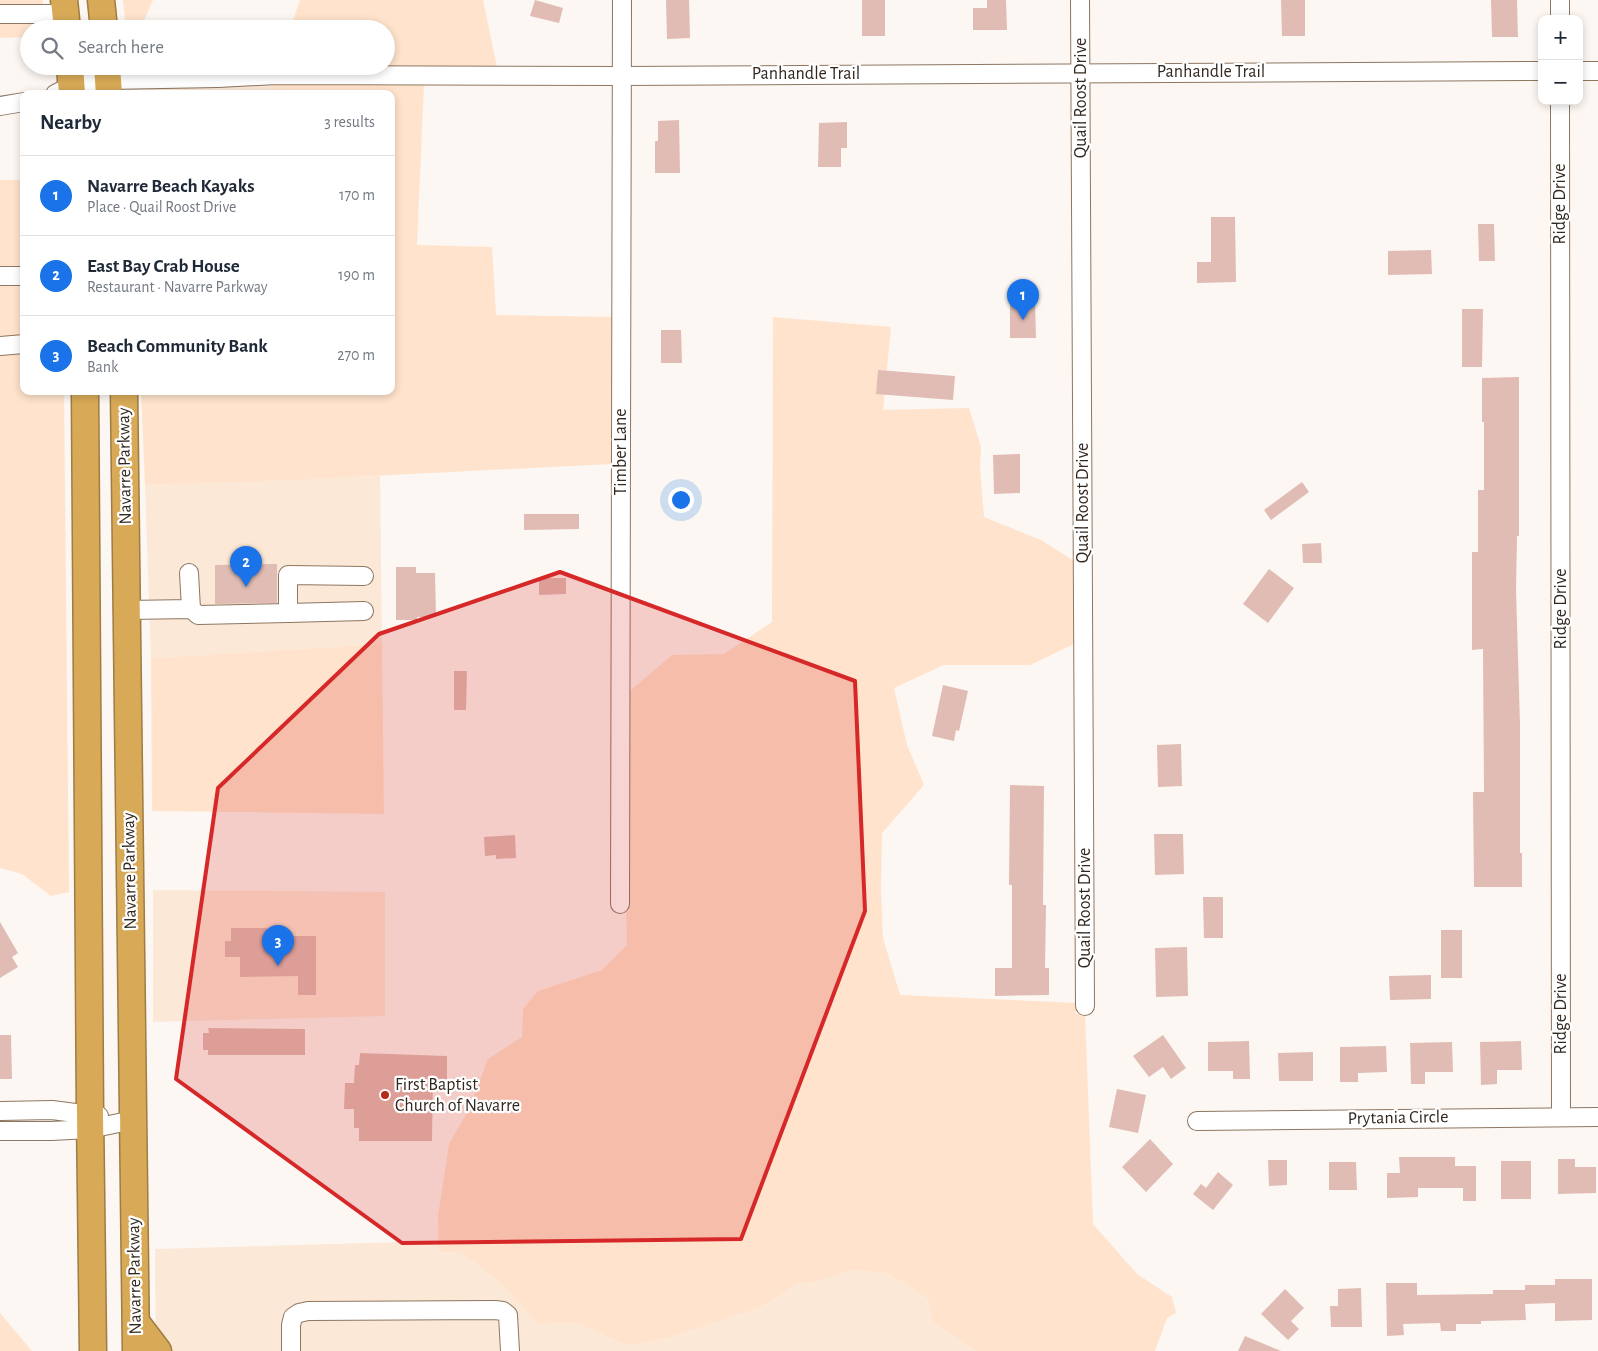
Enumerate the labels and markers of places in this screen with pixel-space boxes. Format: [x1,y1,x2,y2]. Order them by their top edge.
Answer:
pin: 1 [1007,279,1039,320]
pin: 2 [230,546,262,587]
pin: 3 [262,925,294,966]
place label: First Baptist Church of Navarre [395,1076,520,1115]
marker: First Baptist Church of Navarre [379,1089,391,1101]

